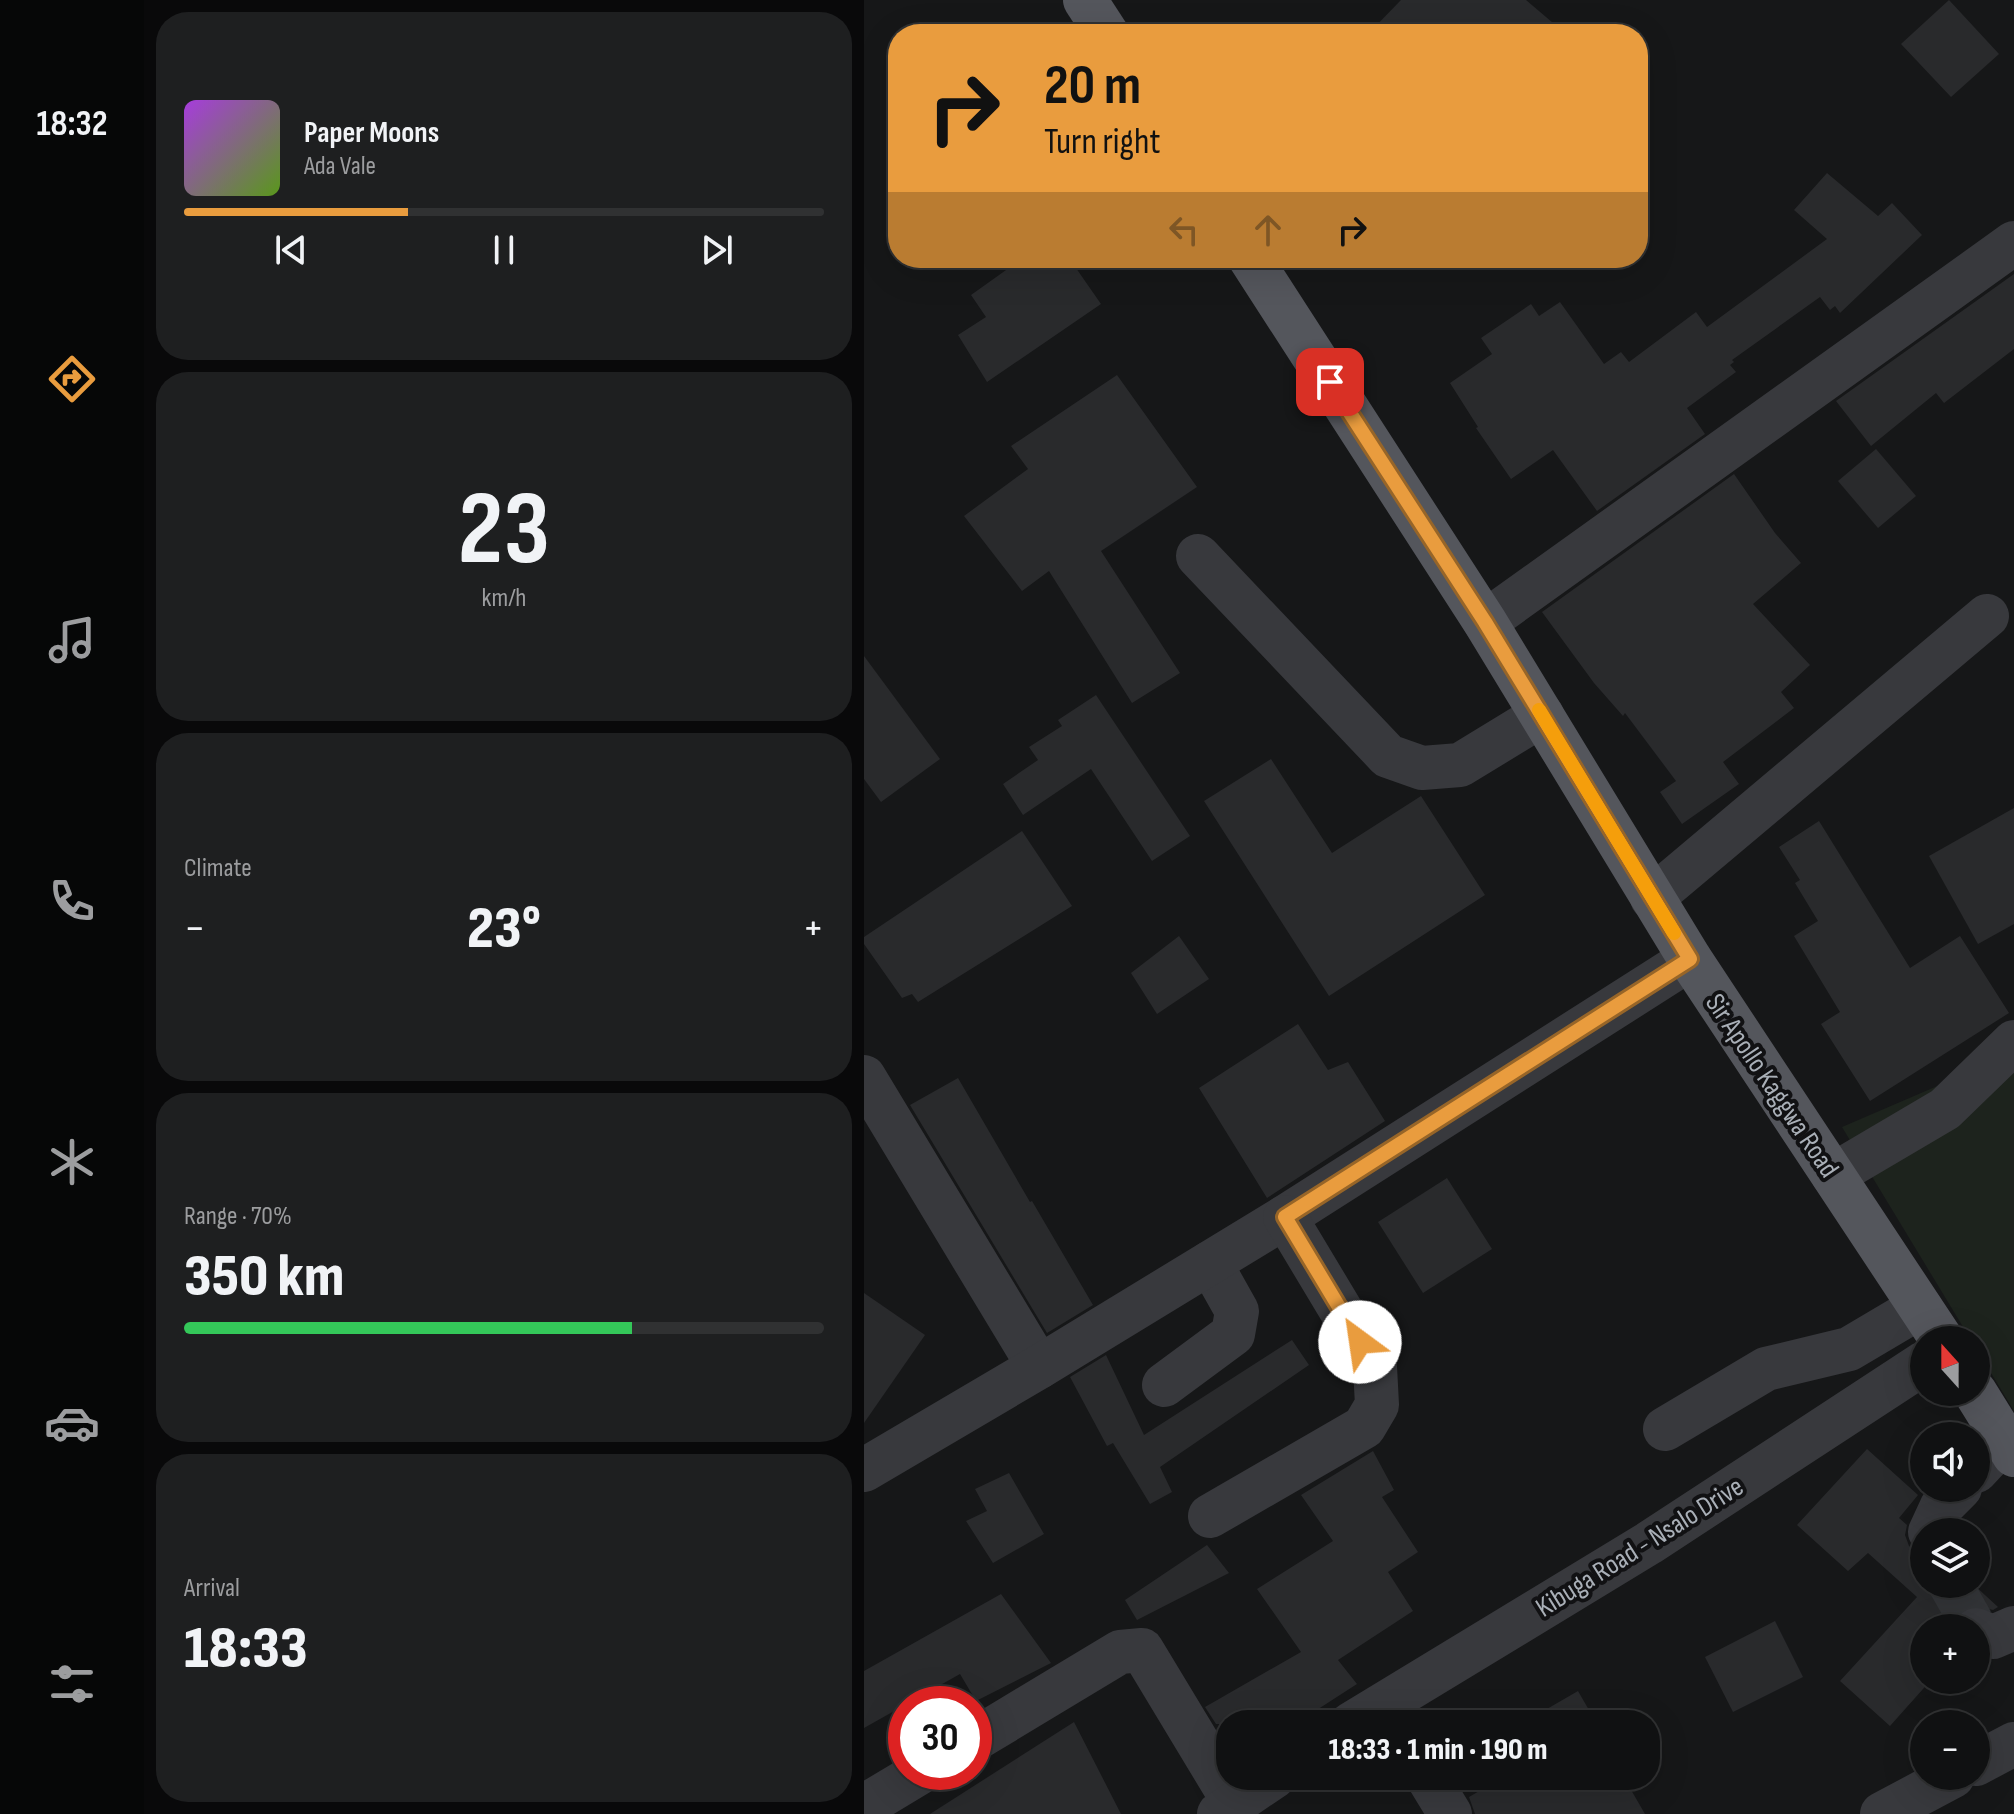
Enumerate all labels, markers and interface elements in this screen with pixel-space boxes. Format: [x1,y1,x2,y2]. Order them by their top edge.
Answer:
text: 20 m [1044,53,1141,120]
icon: right [912,56,1016,160]
text: 18:32 [36,103,108,146]
text: Paper Moons [304,115,439,151]
text: Turn right [1044,121,1161,164]
text: Ada Vale [304,151,376,182]
icon: left [1162,208,1206,252]
icon: ahead [1246,208,1290,252]
icon: right [1330,208,1374,252]
icon: previous [269,228,313,272]
icon: pause [482,228,526,272]
icon: next [695,228,739,272]
pin [1296,348,1364,416]
icon: directions [44,351,100,407]
icon: arrive [1308,360,1352,404]
text: 23 [458,468,550,593]
text: km/h [482,583,526,614]
icon: music [44,612,100,668]
text: Climate [184,853,252,884]
icon: phone [44,873,100,929]
text: 23° [467,893,541,965]
text: − [184,902,206,955]
text: + [802,902,824,955]
street label: Sir Apollo Kaggwa Road [1698,988,1845,1184]
icon: climate [44,1134,100,1190]
text: Range · 70% [184,1201,292,1232]
text: 350 km [184,1241,344,1313]
position arrow [1318,1300,1402,1384]
north arrow [1910,1326,1990,1406]
map controls [1910,1326,1990,1790]
icon: car [44,1395,100,1451]
button: sound [1910,1422,1990,1502]
street label: Kibuga Road - Nsalo Drive [1530,1470,1750,1624]
button: layers [1910,1518,1990,1598]
text: Arrival [184,1573,240,1604]
text: 18:33 [184,1613,308,1685]
button: + [1910,1614,1990,1694]
icon: filters [44,1656,100,1712]
speed limit sign: 30 [888,1686,992,1790]
button: − [1910,1710,1990,1790]
text: 18:33 · 1 min · 190 m [1328,1732,1548,1768]

